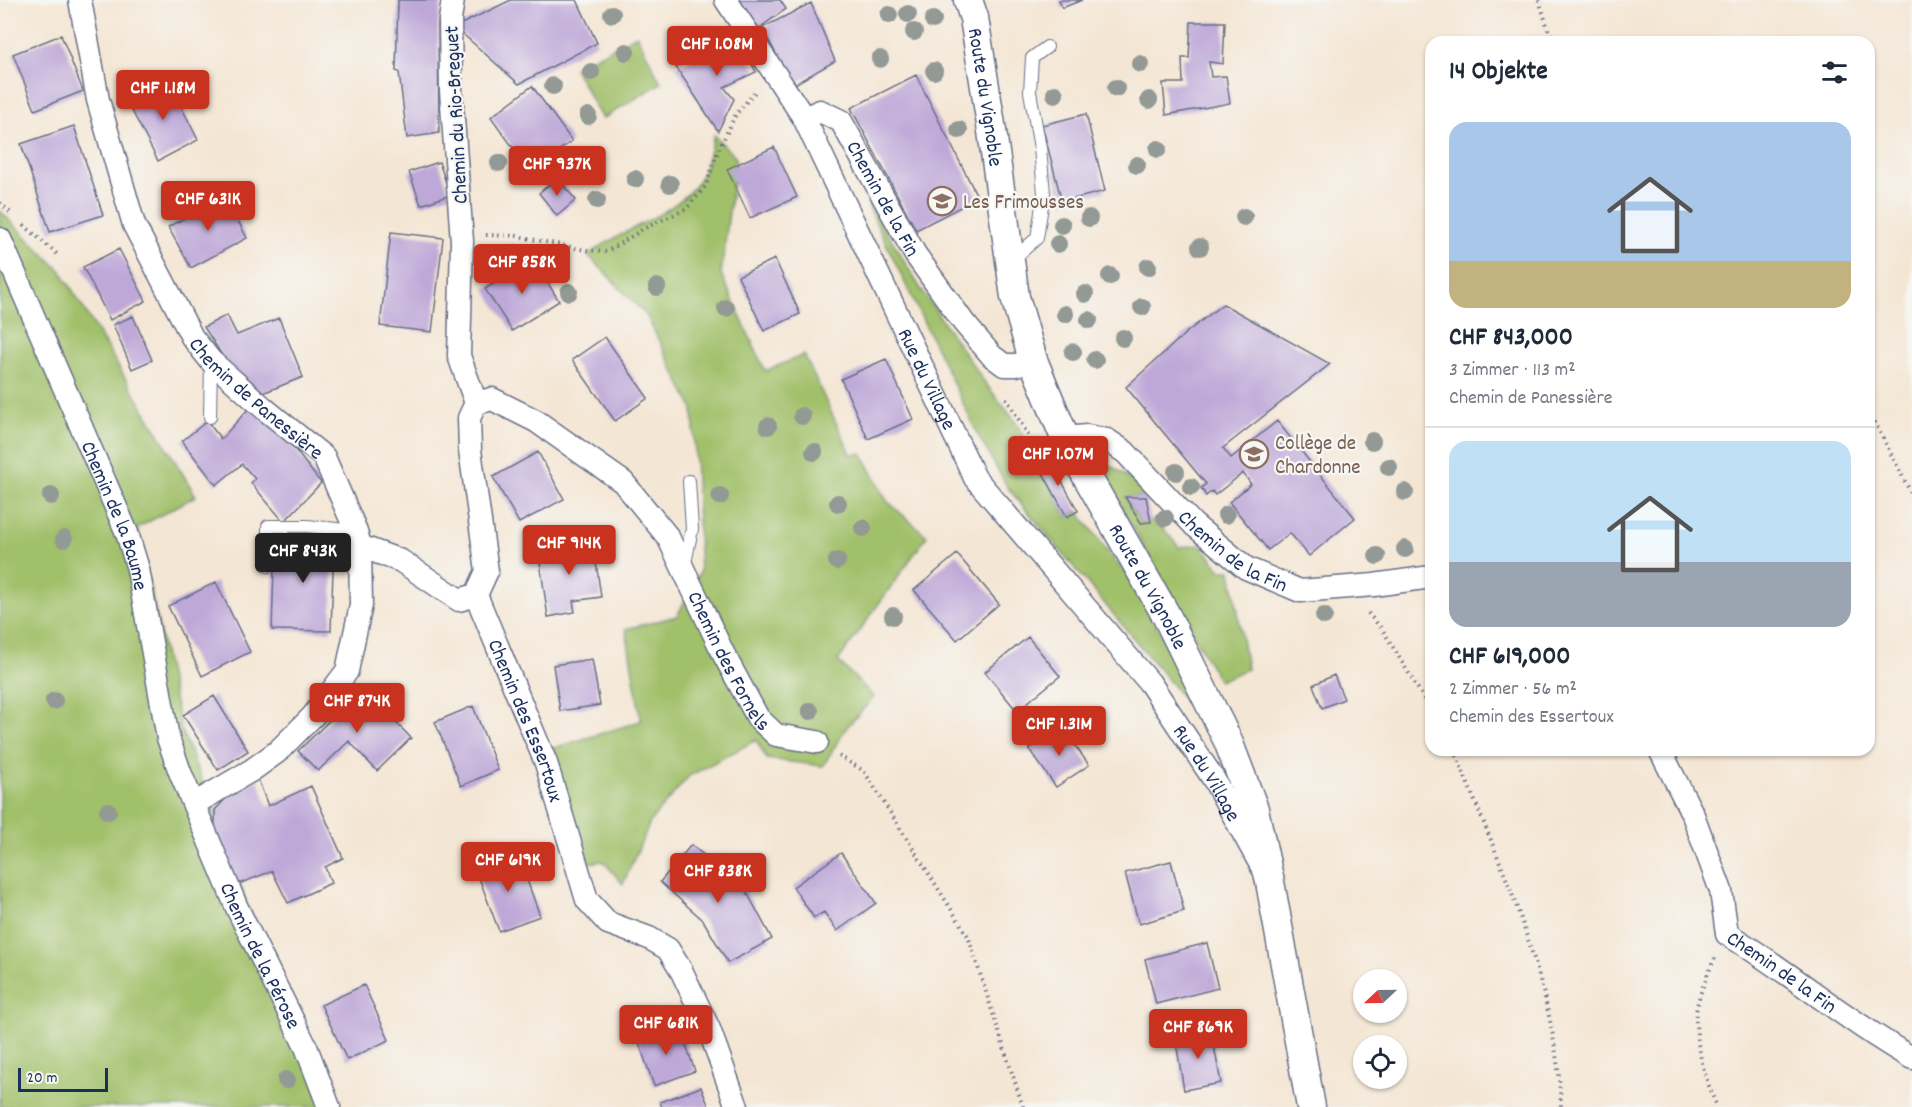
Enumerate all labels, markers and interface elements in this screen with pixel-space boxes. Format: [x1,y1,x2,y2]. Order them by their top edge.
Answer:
street label: Chemin du Rio-Breguet [438,25,478,205]
pin: CHF 1.08M [648,26,786,77]
street label: Route du Vignoble [958,26,1009,169]
text: CHF 1.08M [681,31,753,59]
text: 14 Objekte [1449,54,1548,91]
icon: filters [1818,56,1851,89]
pin: CHF 1.18M [94,70,232,121]
text: CHF 1.18M [130,75,196,103]
street label: Chemin de la Fin [837,136,926,263]
pin: CHF 937K [495,146,619,197]
text: CHF 937K [523,151,591,179]
icon: home [1596,161,1704,269]
pin: CHF 631K [146,181,270,232]
school or university icon: Les Frimousses [926,185,958,217]
text: CHF 631K [175,186,241,214]
place label: Les Frimousses [963,189,1084,219]
pin: CHF 858K [460,244,584,295]
text: CHF 858K [488,249,556,277]
text: CHF 843,000 [1449,320,1573,357]
street label: Rue du Village [888,324,962,436]
street label: Chemin de Panessière [180,332,329,469]
text: 3 Zimmer · 113 m² [1449,357,1576,385]
text: Chemin de Panessière [1449,385,1613,413]
place label: Collège de Chardonne [1275,430,1360,484]
pin: CHF 1.07M [989,436,1127,487]
street label: Chemin de la Baume [71,437,154,593]
school or university icon: Collège de Chardonne [1238,438,1270,470]
text: CHF 1.07M [1022,441,1094,469]
icon: home [1596,480,1704,588]
street label: Chemin de la Fin [1169,505,1291,602]
street label: Route du Vignoble [1099,519,1193,655]
pin: CHF 914K [507,525,631,576]
text: CHF 914K [537,530,601,558]
pin: CHF 843K [241,533,365,584]
text: CHF 843K [269,538,337,566]
street label: Chemin des Fornels [678,587,776,740]
street label: Chemin des Essertoux [478,635,569,806]
text: CHF 619,000 [1449,639,1571,676]
text: 2 Zimmer · 56 m² [1449,676,1577,704]
pin: CHF 874K [295,683,419,734]
text: CHF 874K [324,688,390,716]
text: Chemin des Essertoux [1449,704,1614,732]
pin: CHF 1.31M [990,706,1128,757]
text: CHF 1.31M [1026,711,1092,739]
street label: Rue du Village [1164,720,1246,828]
pin: CHF 619K [446,842,570,893]
text: CHF 619K [475,847,541,875]
pin: CHF 838K [656,853,780,904]
text: CHF 838K [684,858,752,886]
street label: Chemin de la Pérose [210,879,307,1035]
street label: Chemin de la Fin [1720,925,1842,1023]
north arrow [1353,969,1407,1023]
map controls [1353,969,1407,1089]
pin: CHF 681K [604,1005,728,1056]
pin: CHF 869K [1136,1009,1260,1060]
text: CHF 681K [633,1010,699,1038]
text: CHF 869K [1163,1014,1233,1042]
button: locate [1353,1035,1407,1089]
scale bar [18,1065,108,1092]
text: 20 m [27,1067,57,1090]

